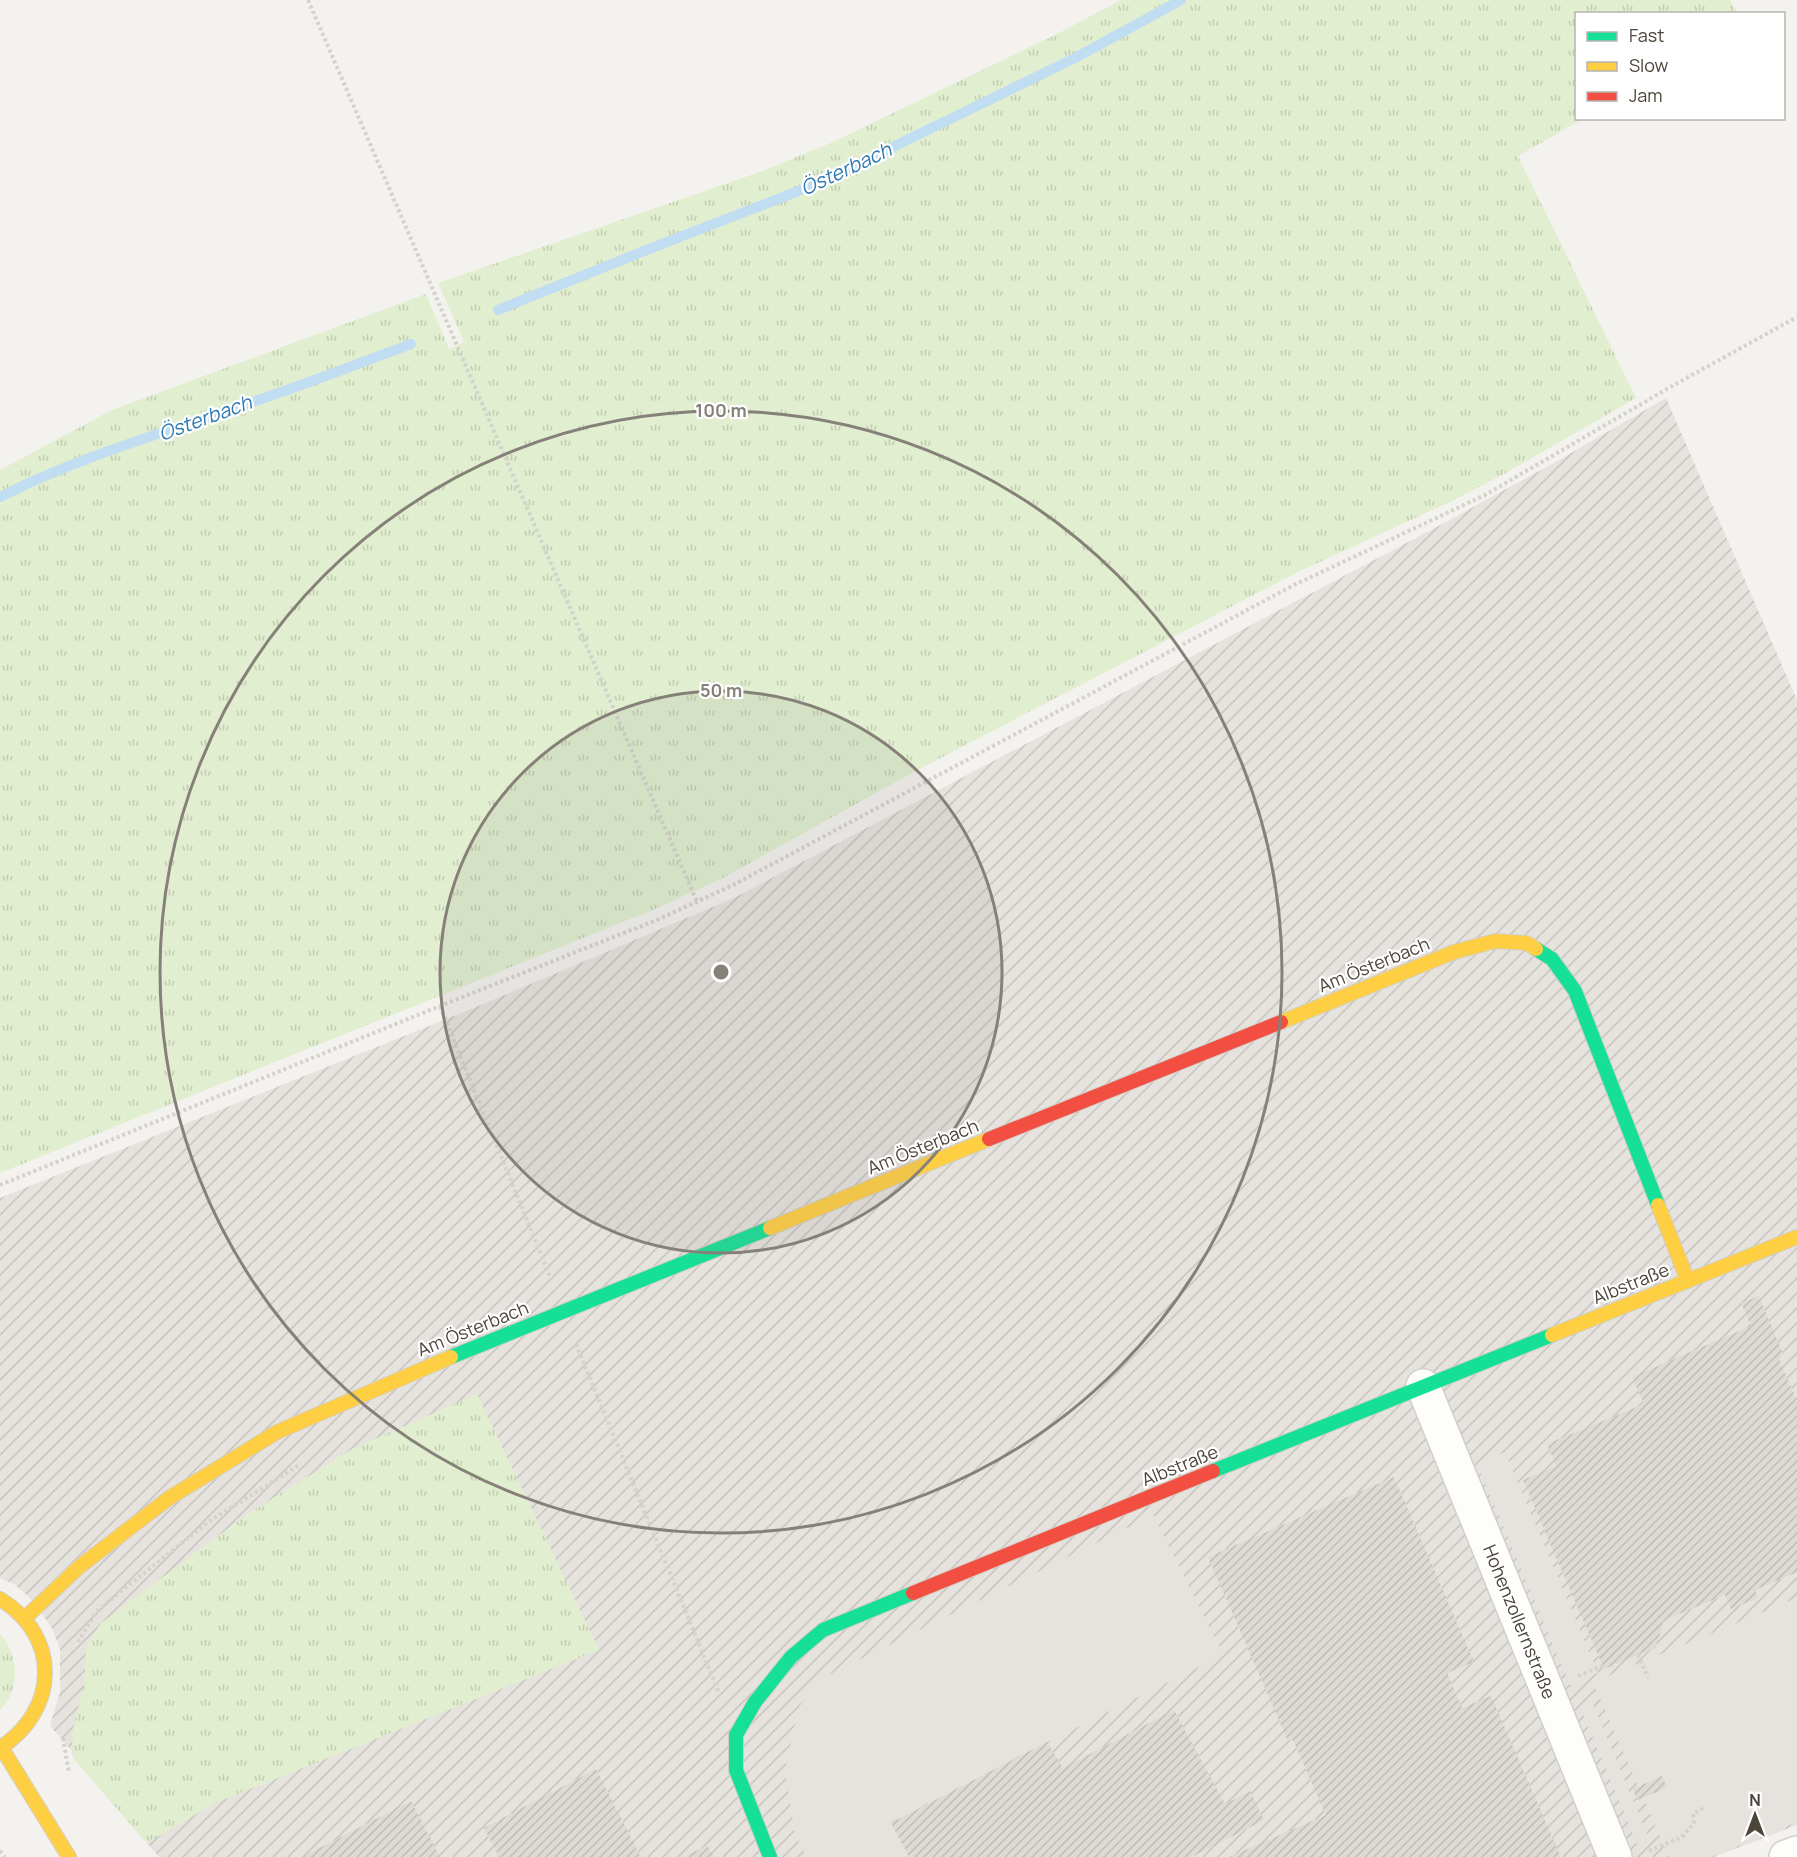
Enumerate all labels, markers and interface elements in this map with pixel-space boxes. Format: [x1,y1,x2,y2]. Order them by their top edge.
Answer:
legend [1575,12,1785,120]
text: Fast [1629,23,1664,47]
text: Slow [1629,53,1669,77]
text: Jam [1629,83,1663,107]
water label: Österbach [796,135,897,201]
water label: Österbach [154,388,256,447]
text: 100 m [695,398,747,422]
text: 50 m [700,678,742,702]
street label: Am Österbach [1314,931,1433,997]
centre of rings [711,962,731,982]
street label: Am Österbach [863,1113,982,1179]
street label: Albstraße [1589,1257,1672,1309]
street label: Am Österbach [413,1295,532,1361]
street label: Albstraße [1138,1439,1221,1491]
street label: Hohenzollernstraße [1478,1541,1562,1702]
north arrow [1725,1785,1785,1845]
text: N [1749,1789,1761,1811]

